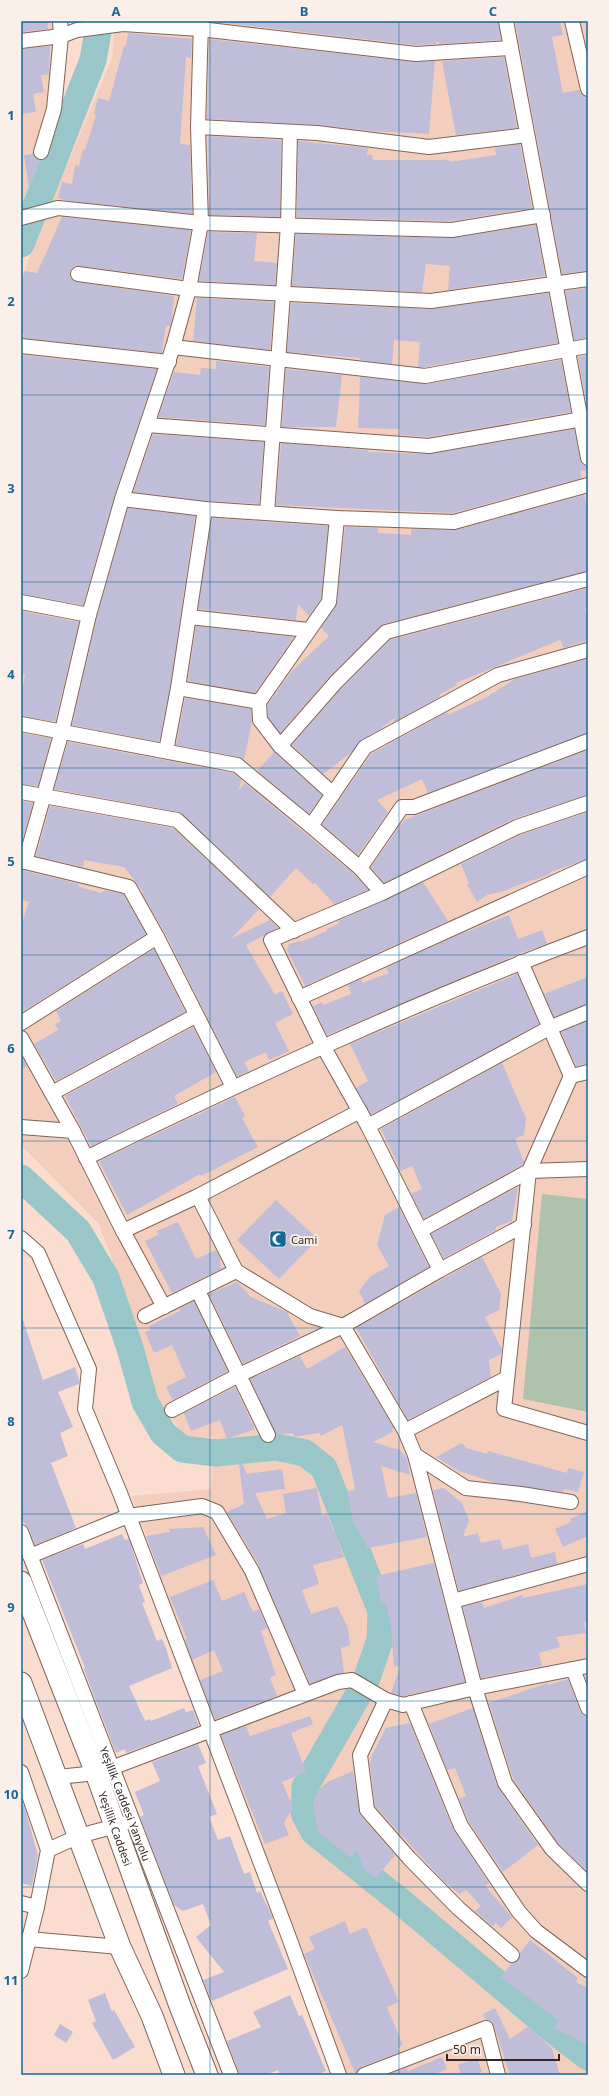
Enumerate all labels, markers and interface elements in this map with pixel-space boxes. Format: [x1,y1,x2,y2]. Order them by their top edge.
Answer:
text: A [112,2,121,20]
text: B [300,2,308,20]
text: C [489,2,497,20]
text: 1 [7,106,15,124]
text: 2 [7,292,15,310]
text: 3 [7,479,15,497]
text: 4 [7,665,15,683]
text: 5 [7,852,15,870]
text: 6 [7,1039,15,1057]
text: 7 [7,1225,15,1243]
mosque icon: Cami [268,1229,288,1249]
place label: Cami [291,1232,317,1247]
text: 8 [7,1412,15,1430]
text: 9 [7,1598,15,1616]
street label: Yeşillik Caddesi Yanyolu [99,1744,155,1862]
text: 10 [4,1785,18,1803]
street label: Yeşillik Caddesi [96,1789,136,1867]
text: 11 [4,1971,18,1989]
scale bar [447,2036,559,2062]
text: 50 m [453,2041,481,2058]

